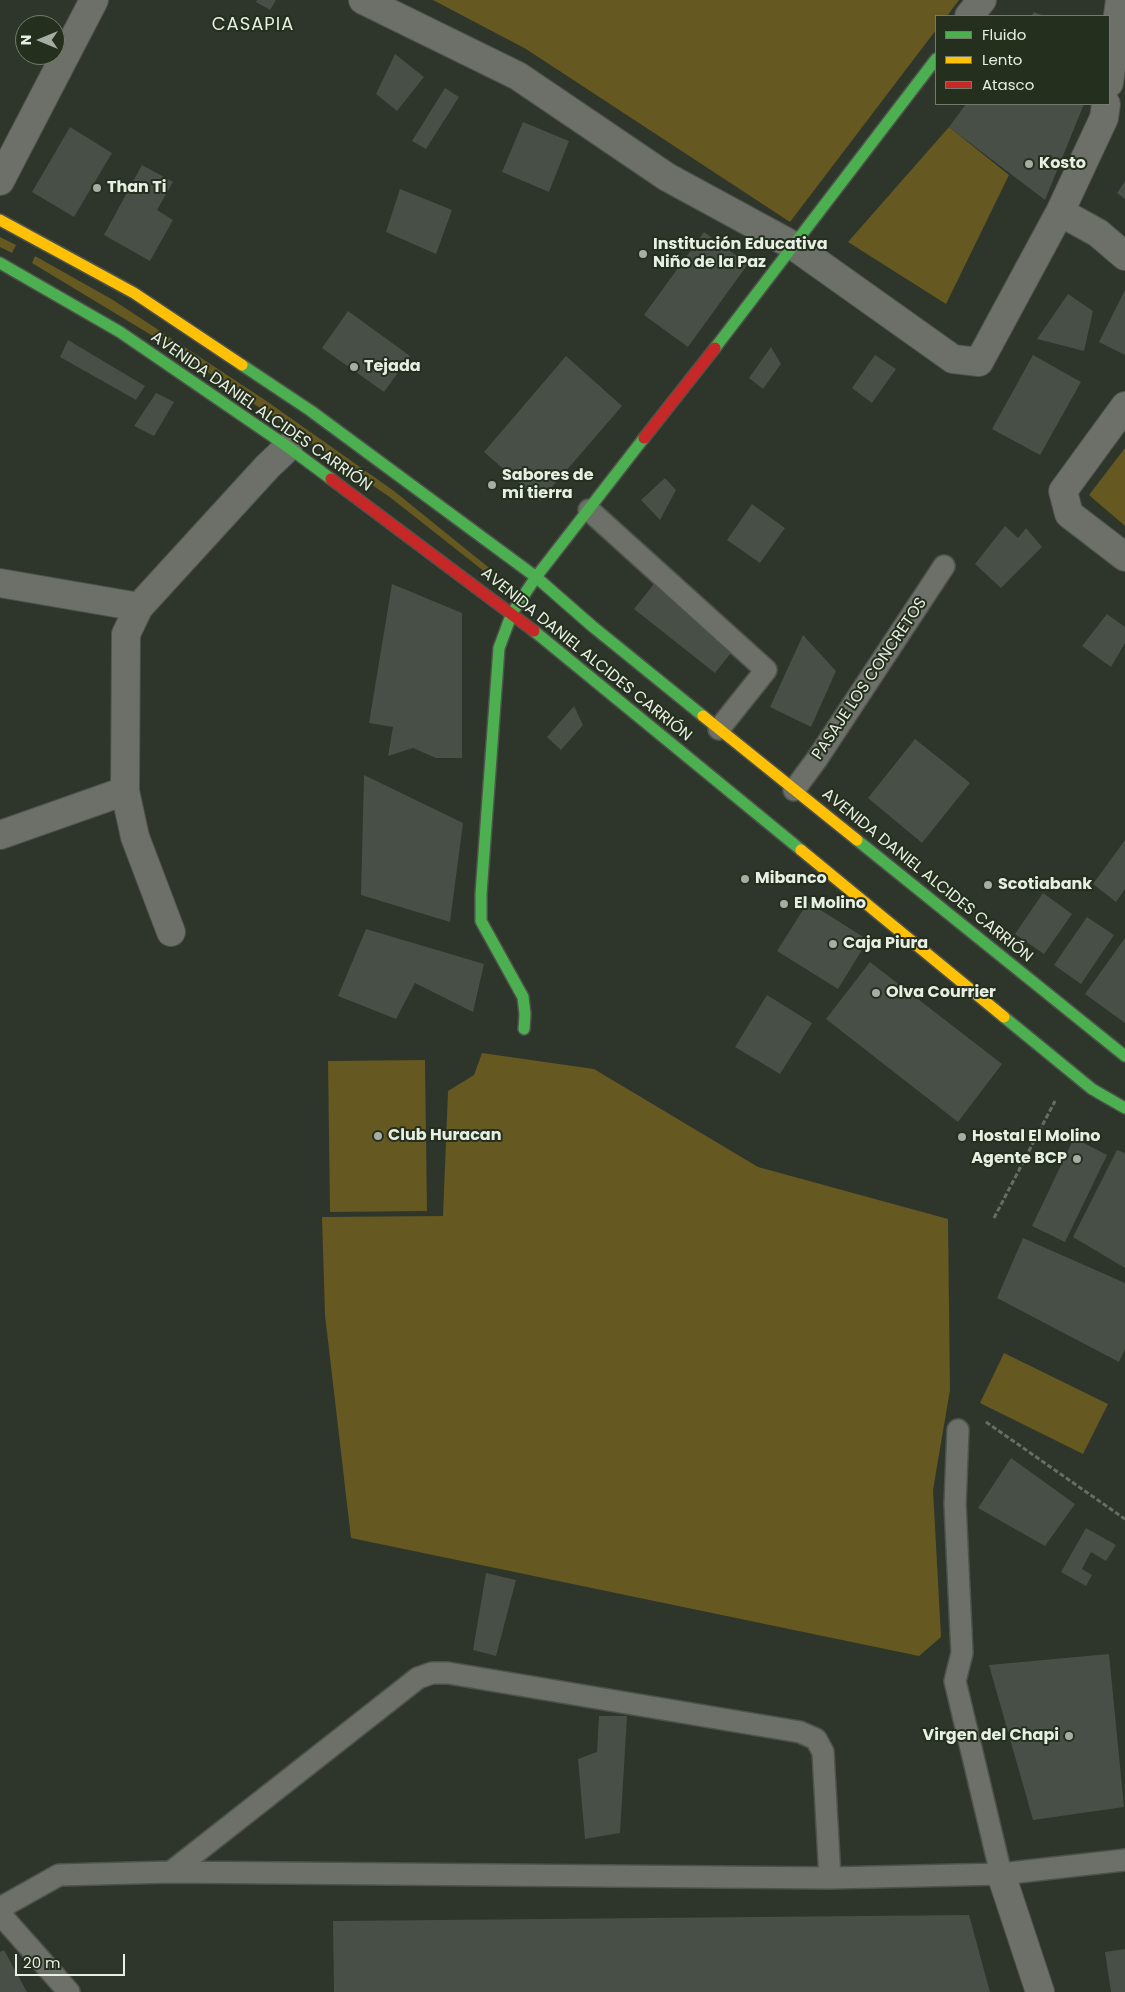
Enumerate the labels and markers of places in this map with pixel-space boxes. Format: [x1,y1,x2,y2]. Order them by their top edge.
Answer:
place label: Kosto [1039,154,1086,174]
marker: Kosto [1023,158,1035,170]
place label: Than Ti [107,178,166,198]
marker: Than Ti [91,182,103,194]
place label: Institución Educativa Niño de la Paz [653,235,828,273]
marker: Institución Educativa Niño de la Paz [637,248,649,260]
place label: Tejada [364,357,421,377]
marker: Tejada [348,361,360,373]
place label: Sabores de mi tierra [502,466,594,504]
marker: Sabores de mi tierra [486,479,498,491]
place label: Mibanco [755,869,827,889]
marker: Mibanco [739,873,751,885]
place label: Scotiabank [998,875,1092,895]
marker: Scotiabank [982,879,994,891]
place label: El Molino [794,894,866,914]
marker: El Molino [778,898,790,910]
place label: Caja Piura [843,934,928,954]
marker: Caja Piura [827,938,839,950]
place label: Olva Courrier [886,983,996,1003]
marker: Olva Courrier [870,987,882,999]
place label: Club Huracan [388,1126,501,1146]
place label: Hostal El Molino [972,1127,1100,1147]
marker: Club Huracan [372,1130,384,1142]
marker: Hostal El Molino [956,1131,968,1143]
place label: Agente BCP [971,1149,1067,1169]
marker: Agente BCP [1071,1153,1083,1165]
place label: Virgen del Chapi [923,1726,1059,1746]
marker: Virgen del Chapi [1063,1730,1075,1742]

